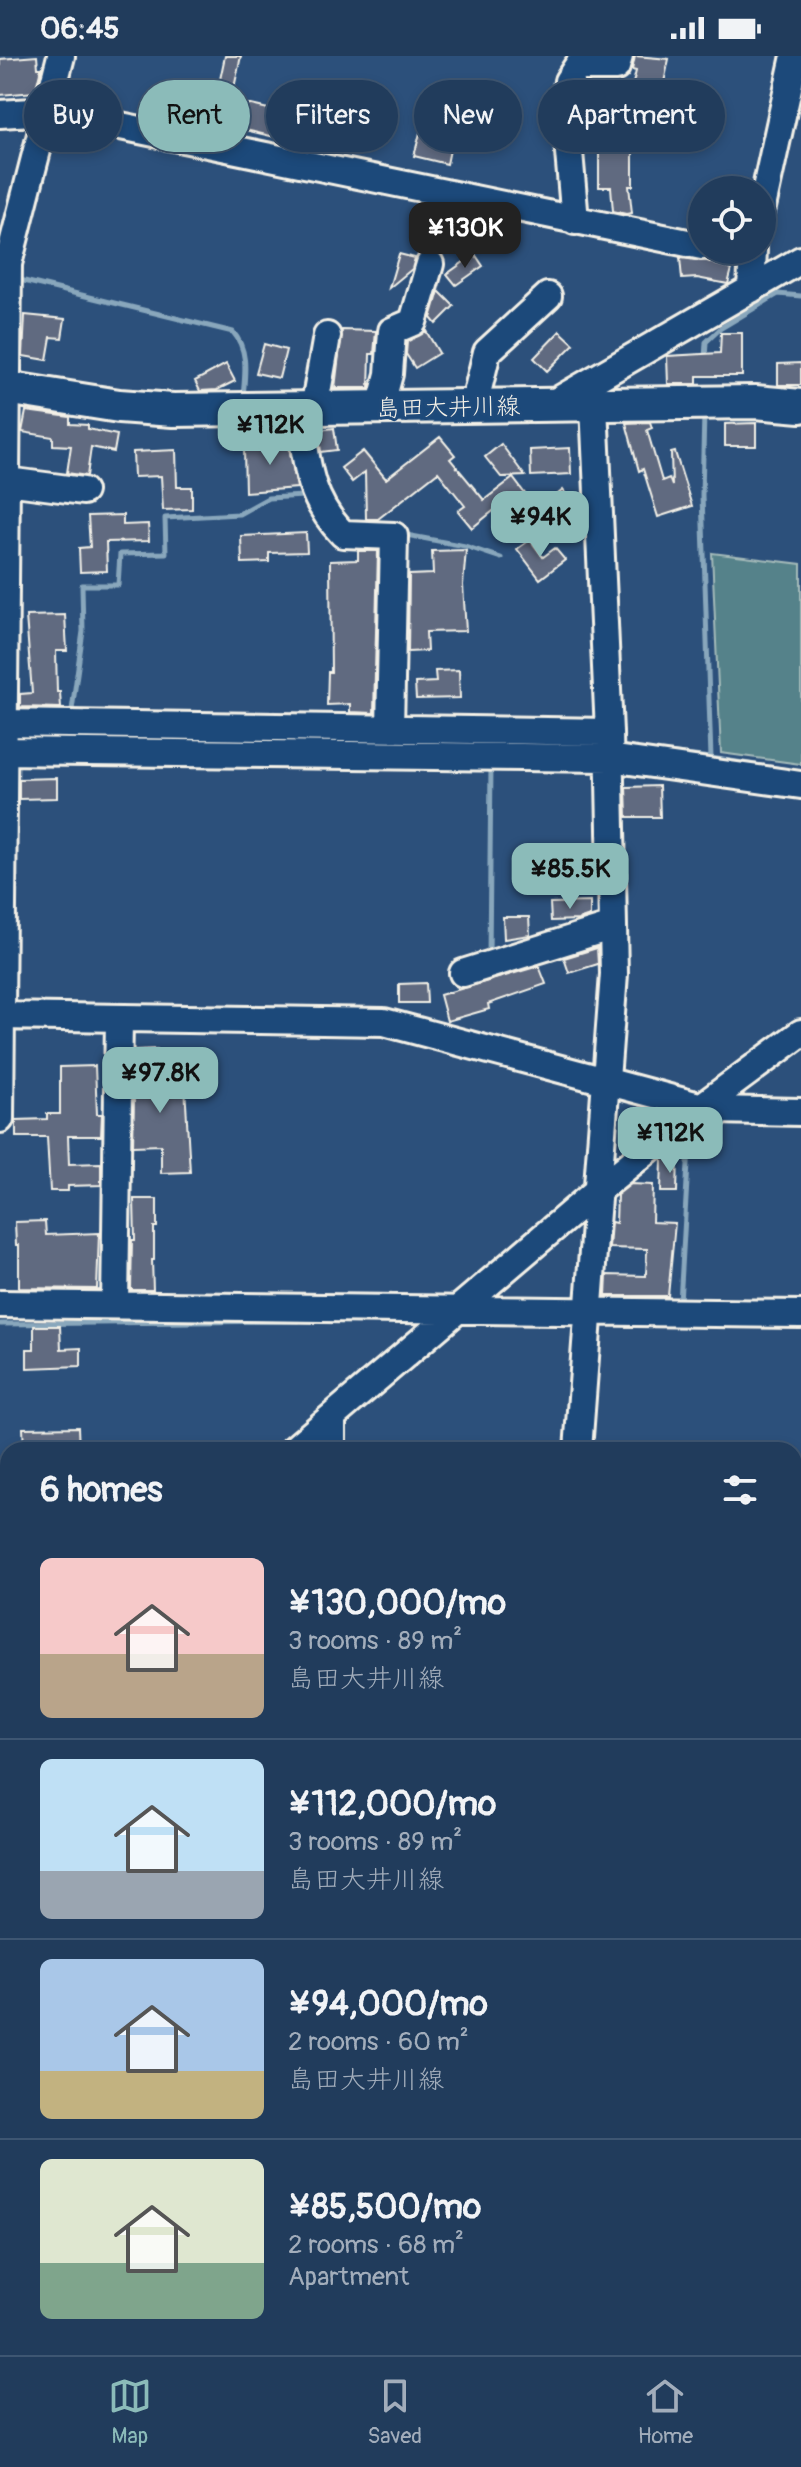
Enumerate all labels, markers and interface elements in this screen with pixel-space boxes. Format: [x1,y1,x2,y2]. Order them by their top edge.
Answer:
text: 06:45 [40,10,120,47]
chip: Buy [24,80,122,152]
chip: Rent [138,80,250,152]
chip: Filters [266,80,398,152]
chip: New [414,80,522,152]
chip: Apartment [538,80,725,152]
map controls [688,176,776,264]
button: locate [688,176,776,264]
pin: ¥130K [409,202,521,270]
text: ¥130K [427,212,503,244]
street label: 島田大井川線 [376,392,520,423]
pin: ¥112K [214,399,326,467]
text: ¥112K [236,409,304,441]
pin: ¥94K [493,491,587,559]
text: ¥94K [509,501,571,533]
pin: ¥85.5K [505,843,635,911]
text: ¥85.5K [530,853,610,885]
pin: ¥97.8K [95,1047,225,1115]
text: ¥97.8K [120,1057,200,1089]
pin: ¥112K [614,1107,726,1175]
text: ¥112K [636,1117,704,1149]
icon: filters [718,1468,762,1512]
text: 6 homes [40,1469,163,1512]
text: ¥130,000/mo [288,1582,506,1625]
icon: home [104,1590,200,1686]
text: 3 rooms · 89 m² [288,1625,462,1657]
text: 島田大井川線 [288,1663,444,1695]
text: ¥112,000/mo [288,1783,496,1826]
icon: home [104,1791,200,1887]
text: 3 rooms · 89 m² [288,1826,462,1858]
text: 島田大井川線 [288,1864,444,1896]
text: ¥94,000/mo [288,1983,488,2026]
icon: home [104,1991,200,2087]
text: 2 rooms · 60 m² [288,2026,469,2058]
text: 島田大井川線 [288,2064,444,2096]
text: ¥85,500/mo [288,2186,481,2229]
icon: home [104,2191,200,2287]
text: 2 rooms · 68 m² [288,2229,464,2261]
text: Apartment [288,2261,409,2293]
tab: Map [108,2374,152,2450]
tab: Saved [367,2374,422,2450]
tab: Home [638,2374,693,2450]

